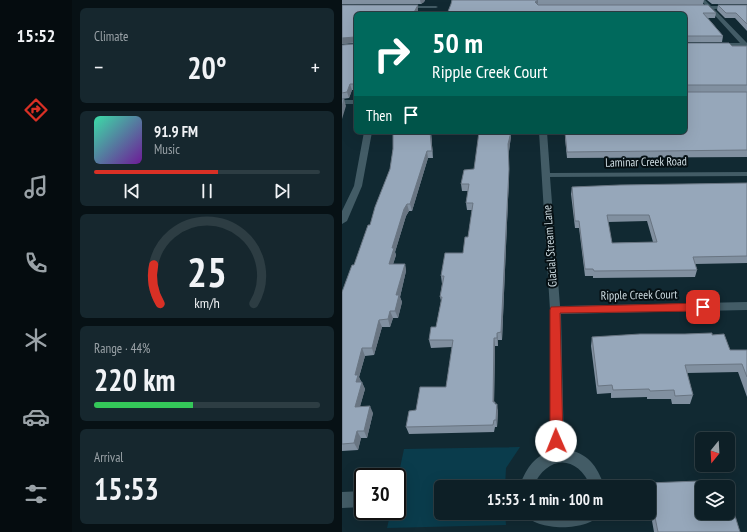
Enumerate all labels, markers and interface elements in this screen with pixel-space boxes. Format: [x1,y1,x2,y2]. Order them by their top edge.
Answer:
text: 15:52 [17,24,55,47]
text: 50 m [432,24,483,61]
text: Climate [94,28,128,45]
icon: right [366,28,418,80]
text: 20° [187,48,227,87]
text: − [94,53,103,81]
text: + [311,53,320,81]
text: Ripple Creek Court [432,60,547,83]
icon: directions [22,96,50,124]
icon: arrive [400,104,422,126]
text: Then [366,106,392,125]
text: 91.9 FM [154,122,198,141]
text: Music [154,141,180,158]
street label: Laminar Creek Road [605,153,687,170]
icon: music [22,173,50,201]
icon: previous [121,180,143,202]
icon: pause [196,180,218,202]
icon: next [271,180,293,202]
street label: Glacial Stream Lane [539,204,560,288]
text: 25 [187,245,227,298]
icon: phone [22,249,50,277]
street label: Ripple Creek Court [600,286,678,303]
pin [686,290,720,324]
text: km/h [194,293,220,312]
icon: arrive [692,296,714,318]
icon: climate [22,326,50,354]
text: Range · 44% [94,340,150,357]
text: 220 km [94,360,175,399]
icon: car [22,403,50,431]
position arrow [535,420,577,462]
north arrow [695,432,735,472]
map controls [695,432,735,520]
text: Arrival [94,449,123,466]
speed limit sign: 30 [354,468,406,520]
text: 15:53 [94,469,159,508]
icon: filters [22,480,50,508]
button: layers [695,480,735,520]
text: 15:53 · 1 min · 100 m [487,490,603,509]

